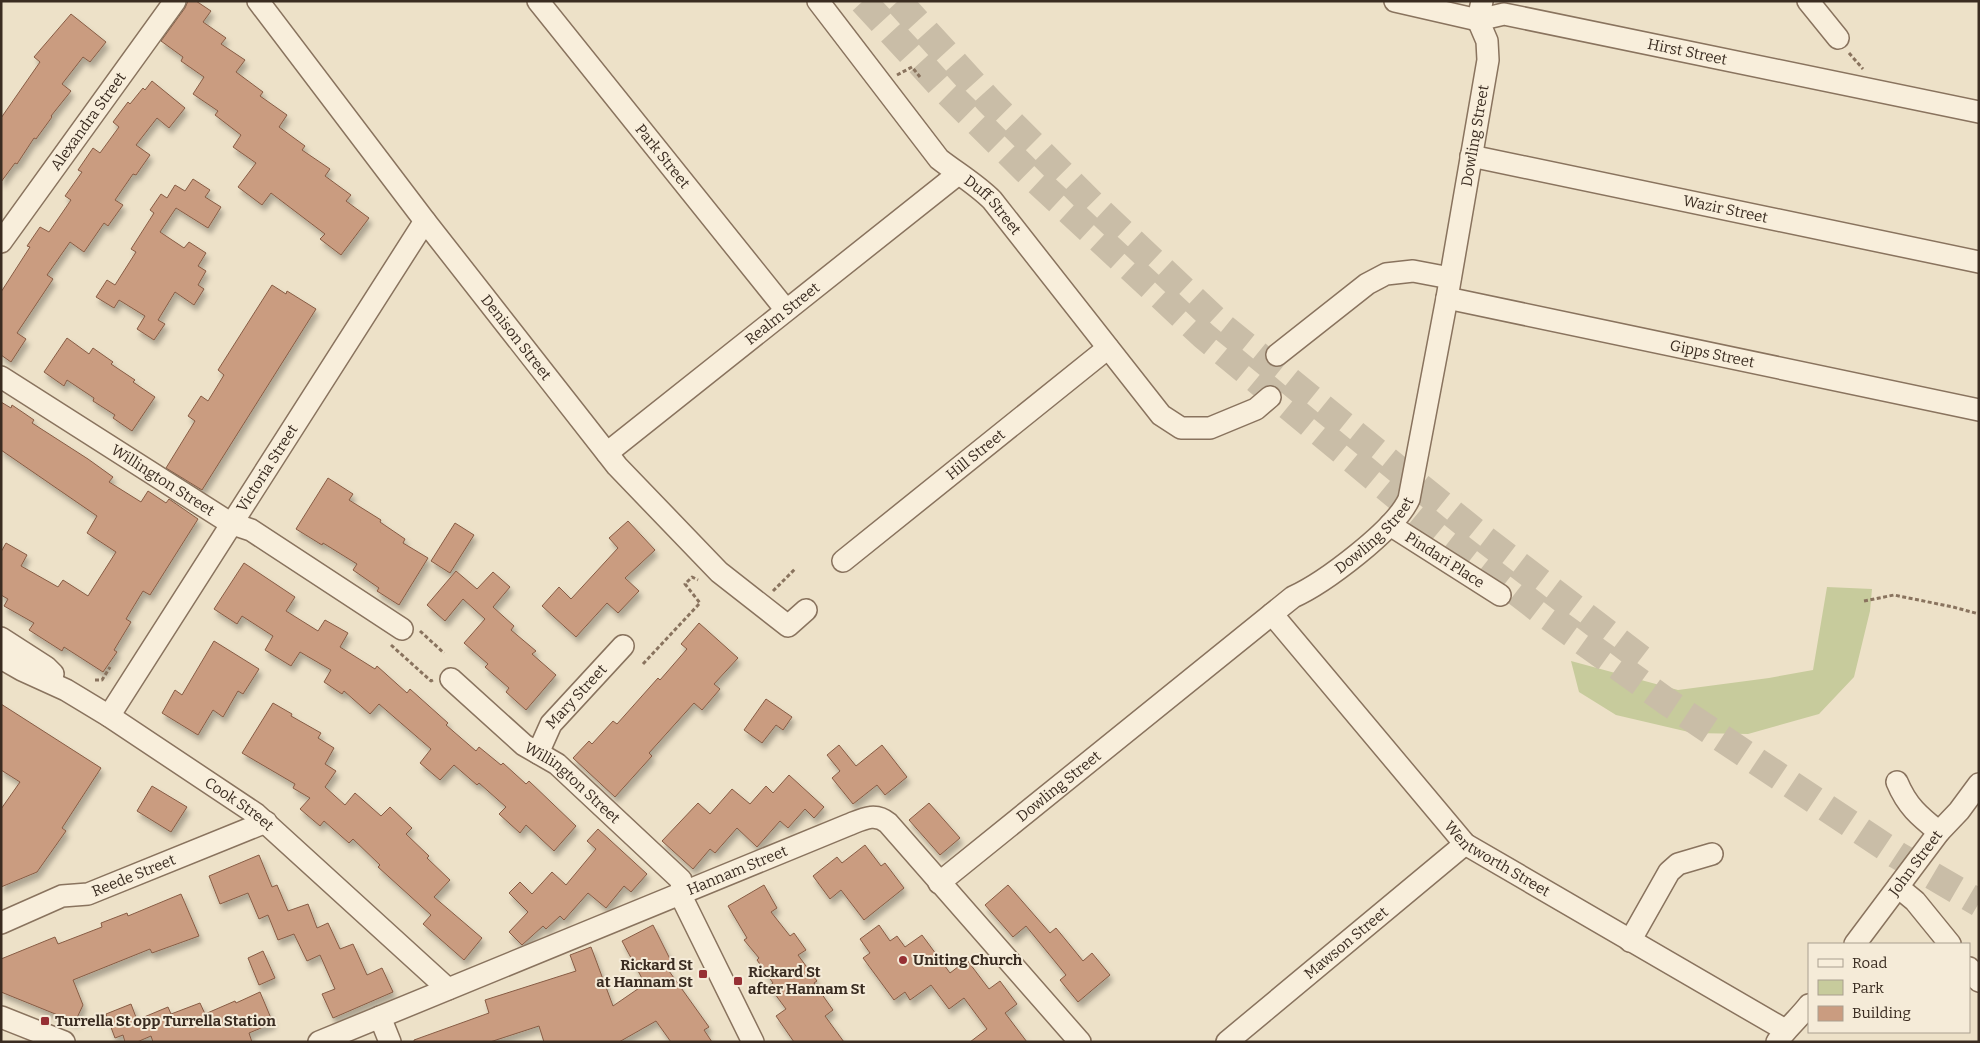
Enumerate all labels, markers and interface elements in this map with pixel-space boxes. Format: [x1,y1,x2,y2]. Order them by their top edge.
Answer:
street label: Hirst Street [1646,35,1729,69]
street label: Alexandra Street [47,68,130,174]
street label: Dowling Street [1457,83,1493,188]
street label: Park Street [631,121,694,192]
street label: Duff Street [961,171,1025,239]
street label: Wazir Street [1682,192,1770,227]
street label: Realm Street [742,278,824,349]
street label: Denison Street [477,291,556,384]
street label: Gipps Street [1668,336,1757,372]
street label: Victoria Street [233,421,302,515]
street label: Hill Street [942,425,1009,484]
street label: Willington Street [108,441,218,520]
street label: Dowling Street [1331,494,1418,577]
street label: Pindari Place [1402,528,1488,592]
street label: Mary Street [542,660,611,733]
street label: Willington Street [521,738,624,828]
street label: Dowling Street [1013,747,1105,826]
street label: Cook Street [201,773,278,835]
street label: Wentworth Street [1440,817,1554,901]
street label: John Street [1884,826,1946,900]
street label: Hannam Street [684,842,791,899]
street label: Reede Street [89,850,179,900]
street label: Mawson Street [1301,903,1392,983]
legend [1808,943,1970,1033]
place label: Uniting Church [913,951,1023,969]
marker: Uniting Church [897,954,909,966]
text: Road [1852,954,1887,972]
place label: Rickard St at Hannam St [596,956,693,991]
place label: Rickard St after Hannam St [748,963,866,998]
marker: Rickard St at Hannam St [697,968,709,980]
marker: Rickard St after Hannam St [732,975,744,987]
text: Park [1852,979,1884,997]
text: Building [1852,1004,1911,1022]
place label: Turrella St opp Turrella Station [55,1012,276,1030]
marker: Turrella St opp Turrella Station [39,1015,51,1027]

